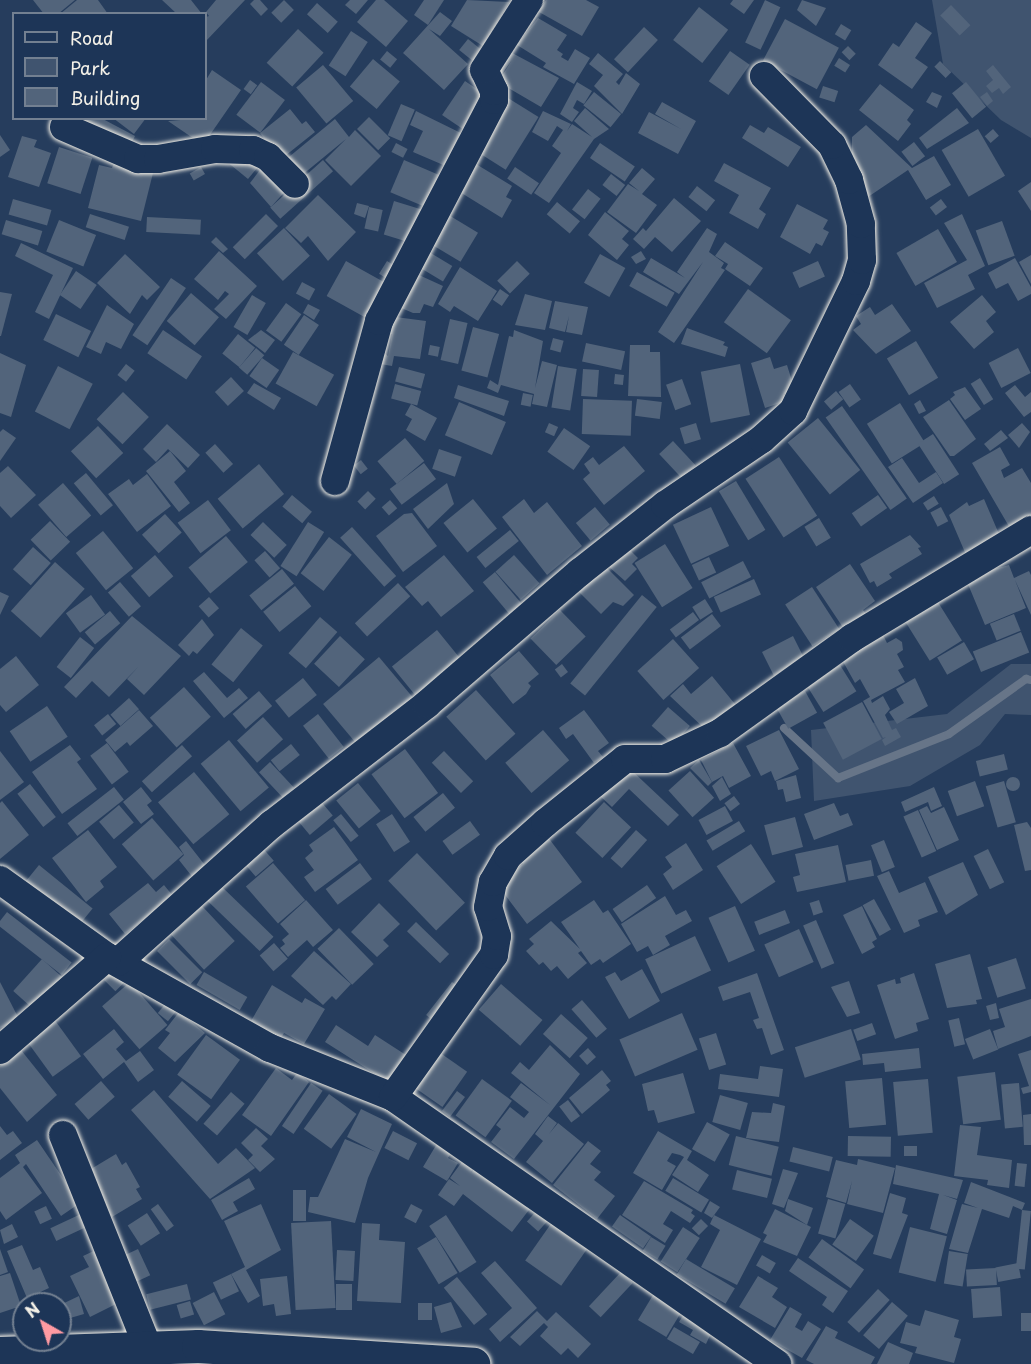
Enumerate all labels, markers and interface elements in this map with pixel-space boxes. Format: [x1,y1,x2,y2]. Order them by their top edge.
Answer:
legend [12,12,207,120]
text: Road [70,24,114,51]
text: Park [70,54,110,81]
text: Building [70,84,140,111]
north arrow [12,1292,72,1352]
text: N [19,1296,44,1323]

